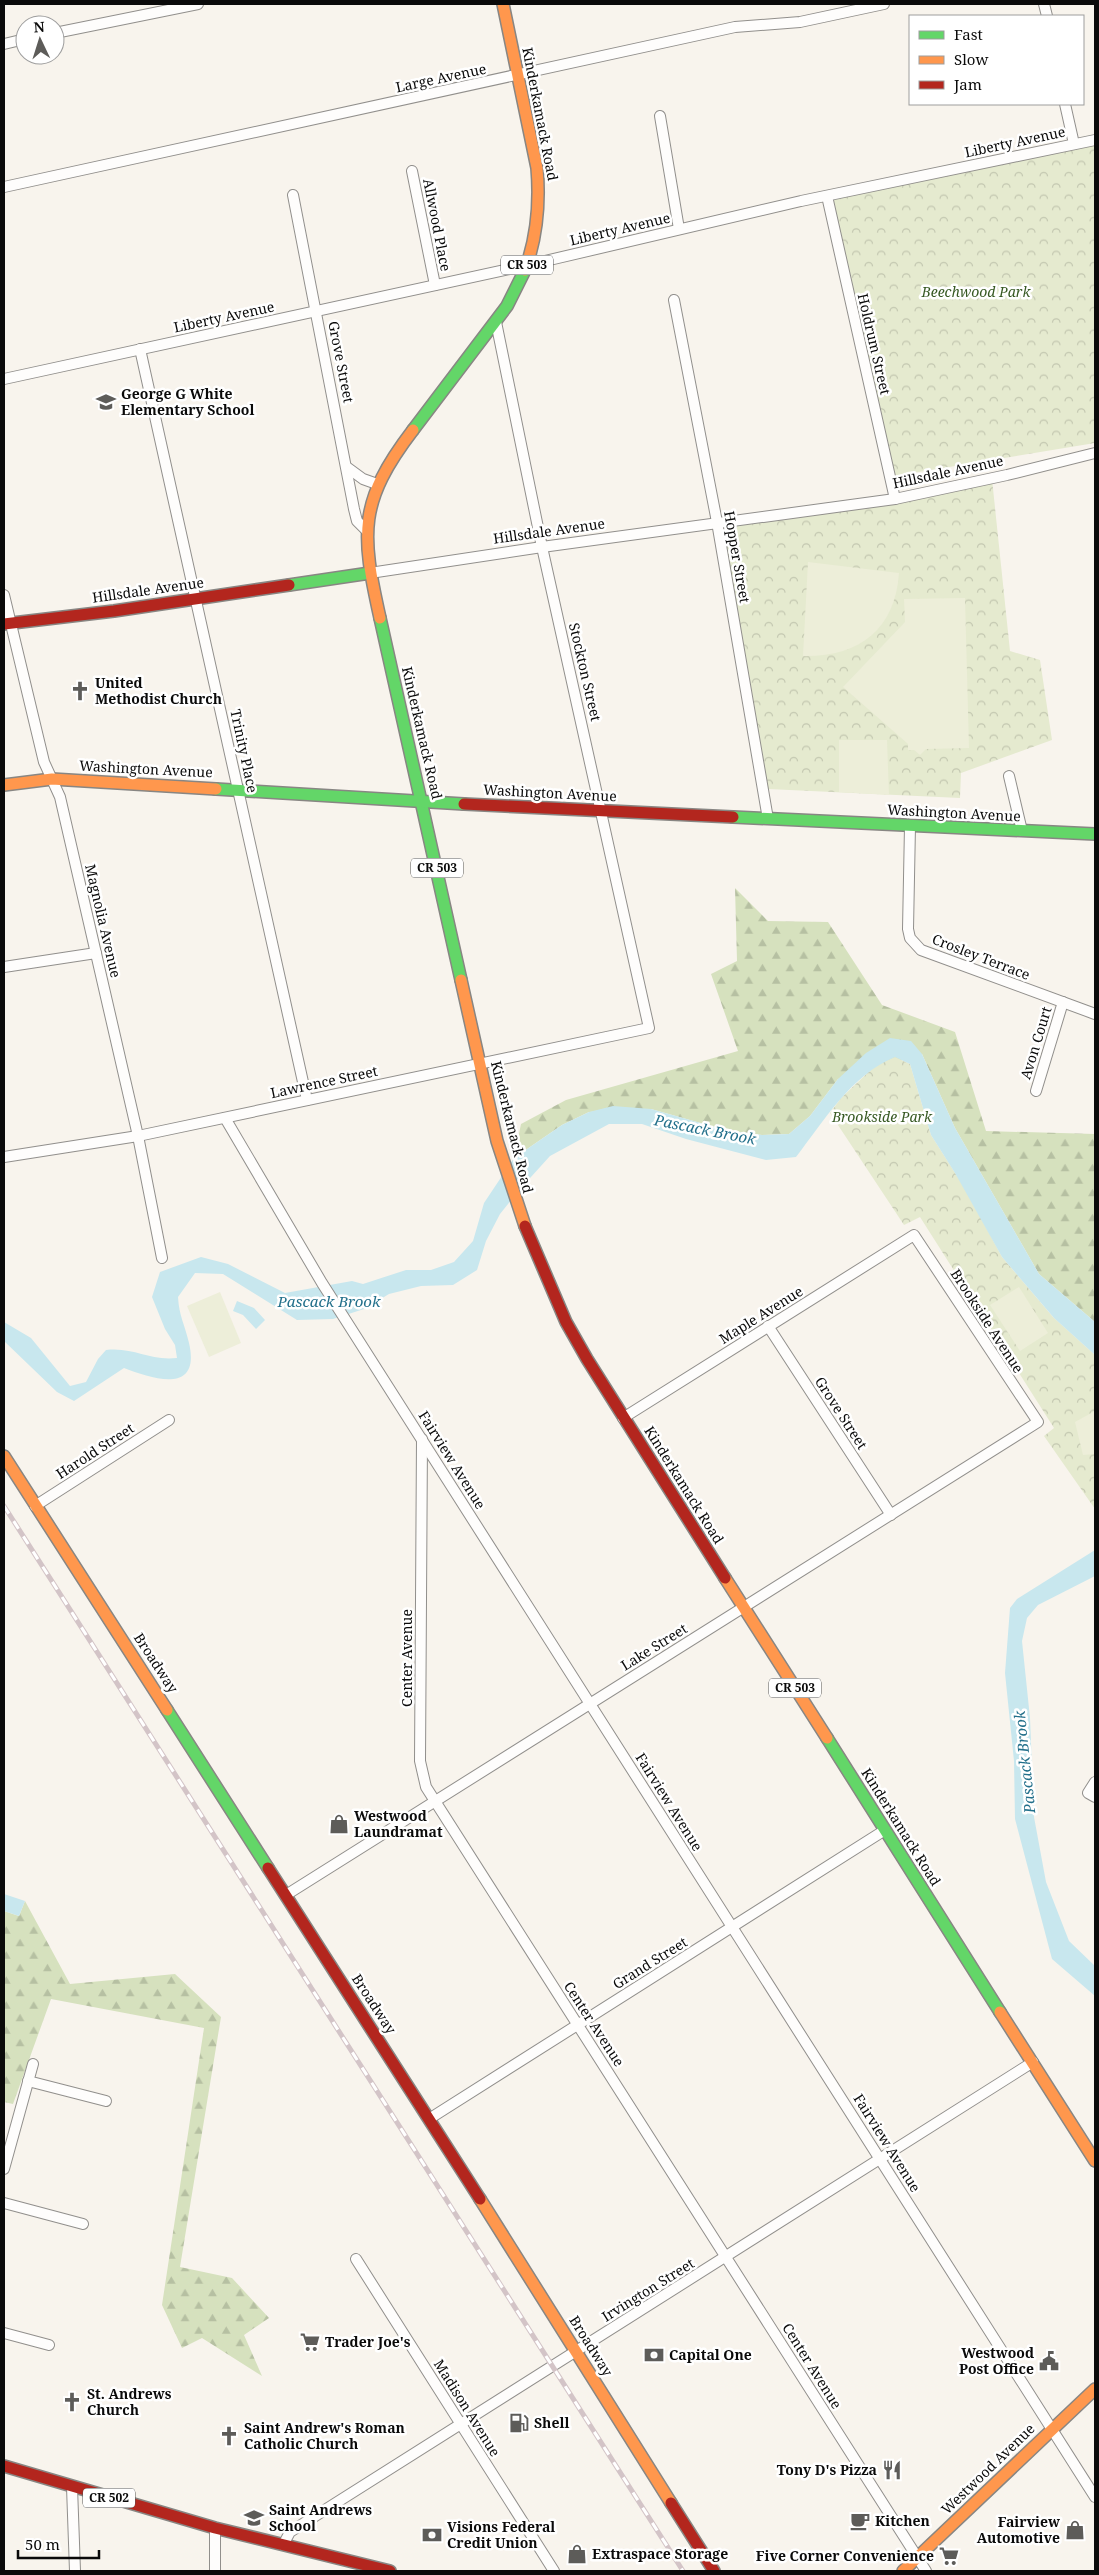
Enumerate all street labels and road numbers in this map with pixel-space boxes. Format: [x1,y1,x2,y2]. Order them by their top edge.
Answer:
street label: Kinderkamack Road [518,46,563,183]
street label: Large Avenue [394,59,488,96]
street label: Liberty Avenue [963,122,1067,161]
street label: Allwood Place [419,177,456,273]
street label: Liberty Avenue [568,208,672,249]
road number: CR 503 [501,256,553,274]
street label: Holdrum Street [854,291,895,397]
street label: Liberty Avenue [172,297,276,336]
street label: Grove Street [324,319,359,404]
street label: Hillsdale Avenue [891,451,1005,493]
street label: Hopper Street [720,509,755,604]
street label: Hillsdale Avenue [492,513,606,548]
street label: Hillsdale Avenue [91,572,205,607]
street label: Stockton Street [565,621,606,723]
street label: Kinderkamack Road [398,665,447,801]
street label: Trinity Place [226,707,263,794]
street label: Washington Avenue [79,756,213,781]
street label: Washington Avenue [483,780,617,805]
street label: Washington Avenue [887,800,1021,825]
road number: CR 503 [411,858,463,878]
street label: Magnolia Avenue [81,862,126,980]
street label: Crosley Terrace [929,929,1033,984]
street label: Avon Court [1015,1004,1056,1081]
street label: Kinderkamack Road [487,1059,538,1195]
street label: Lawrence Street [269,1061,379,1102]
street label: Brookside Avenue [947,1265,1028,1376]
street label: Maple Avenue [715,1281,806,1348]
street label: Grove Street [811,1373,872,1453]
street label: Fairview Avenue [415,1407,490,1512]
street label: Harold Street [52,1418,137,1483]
street label: Kinderkamack Road [640,1422,729,1548]
street label: Center Avenue [397,1609,416,1707]
street label: Lake Street [617,1619,690,1674]
street label: Broadway [130,1629,183,1696]
road number: CR 503 [769,1679,821,1698]
street label: Fairview Avenue [632,1749,707,1854]
street label: Kinderkamack Road [857,1764,946,1890]
street label: Grand Street [609,1932,691,1993]
street label: Broadway [348,1970,401,2037]
street label: Center Avenue [560,1978,629,2070]
street label: Fairview Avenue [850,2090,925,2195]
street label: Irvington Street [598,2254,698,2326]
street label: Broadway [565,2312,618,2380]
street label: Center Avenue [778,2319,846,2412]
street label: Madison Avenue [430,2356,505,2460]
street label: Westwood Avenue [937,2419,1039,2518]
road number: CR 502 [83,2488,135,2508]

